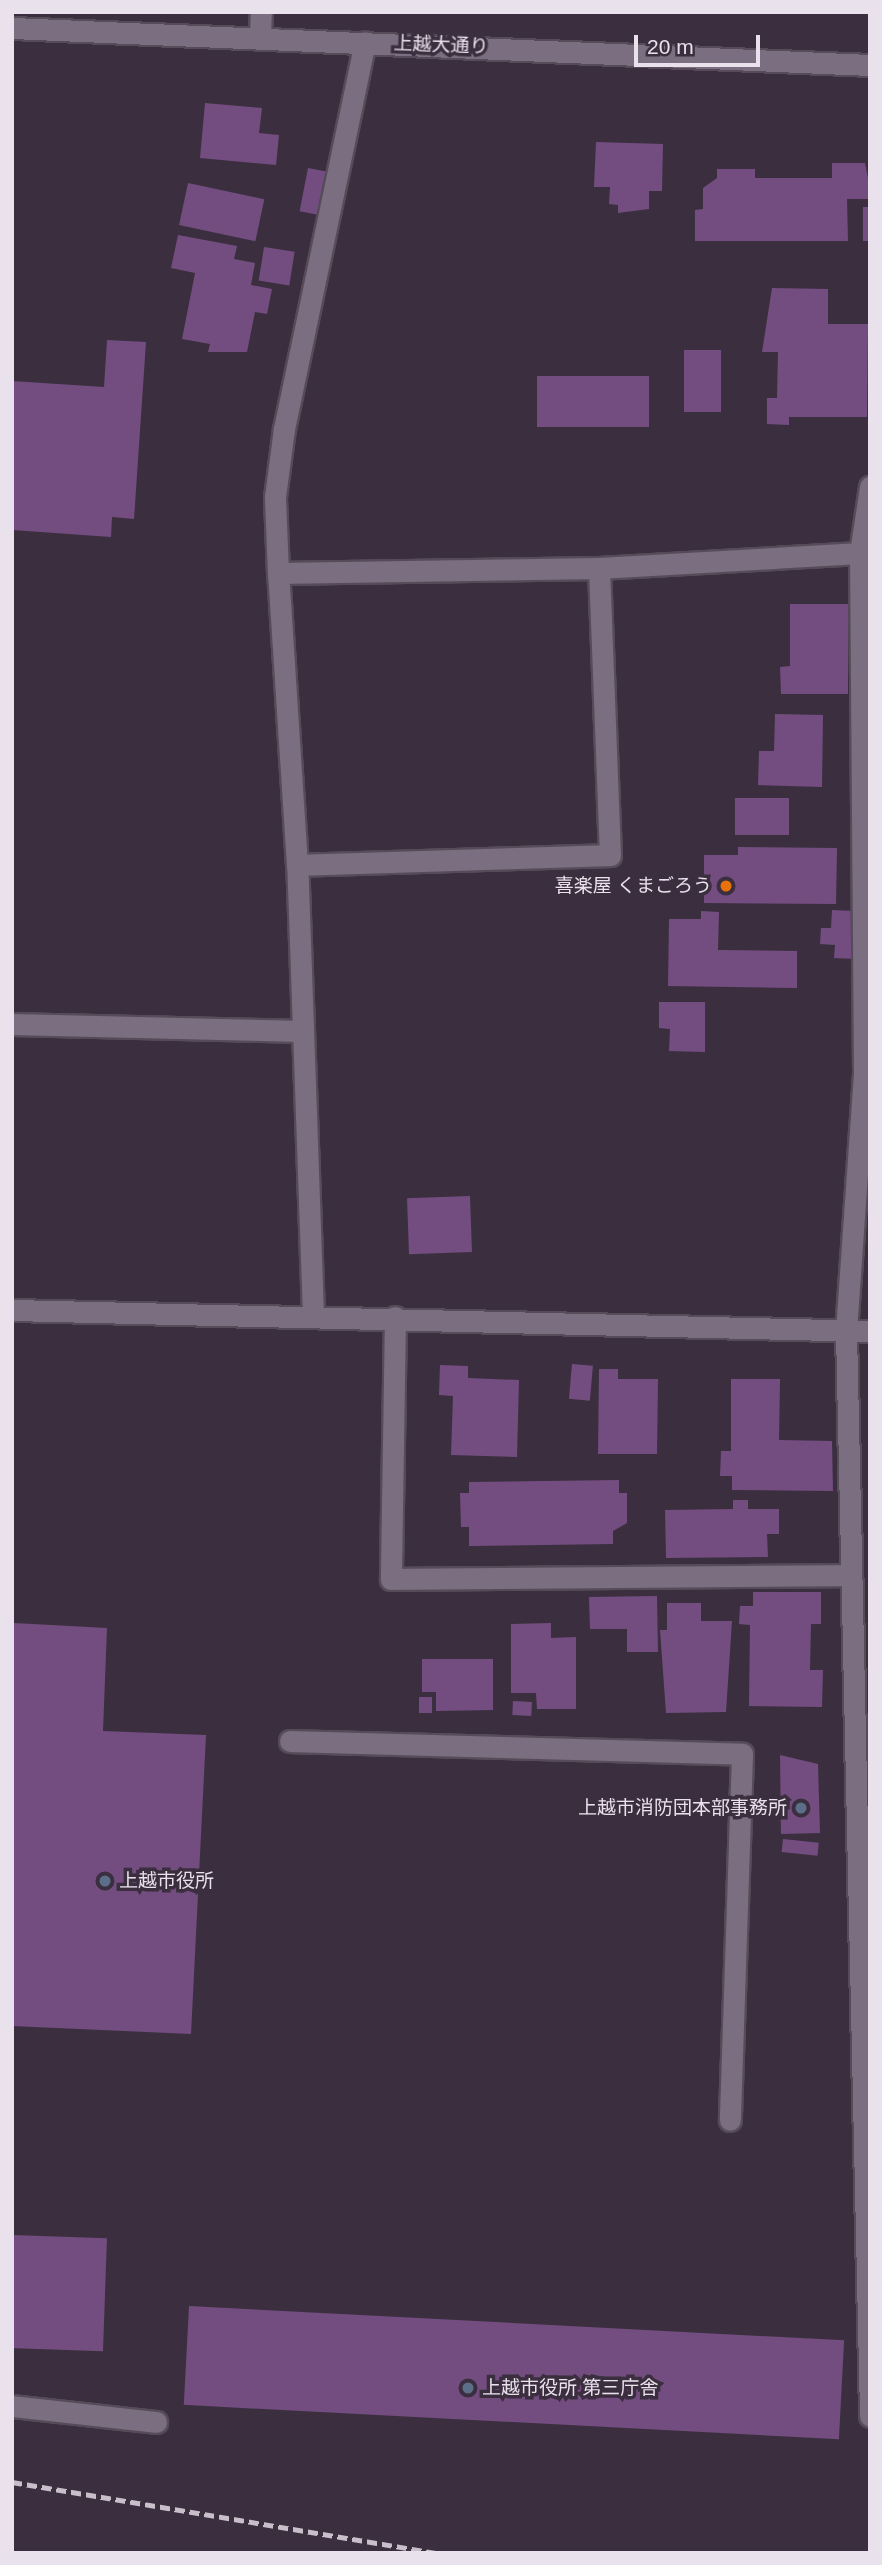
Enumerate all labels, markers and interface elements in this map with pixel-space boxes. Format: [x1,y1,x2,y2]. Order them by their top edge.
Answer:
scale bar [637,21,763,65]
street label: 上越大通り [393,32,489,58]
text: 20 m [647,35,694,58]
place label: 喜楽屋 くまごろう [555,875,712,897]
marker: 喜楽屋 くまごろう [718,878,734,894]
place label: 上越市消防団本部事務所 [578,1797,787,1819]
marker: 上越市消防団本部事務所 [793,1800,809,1816]
place label: 上越市役所 [119,1870,214,1892]
marker: 上越市役所 [97,1873,113,1889]
place label: 上越市役所 第三庁舎 [482,2377,658,2399]
marker: 上越市役所 第三庁舎 [460,2380,476,2396]

